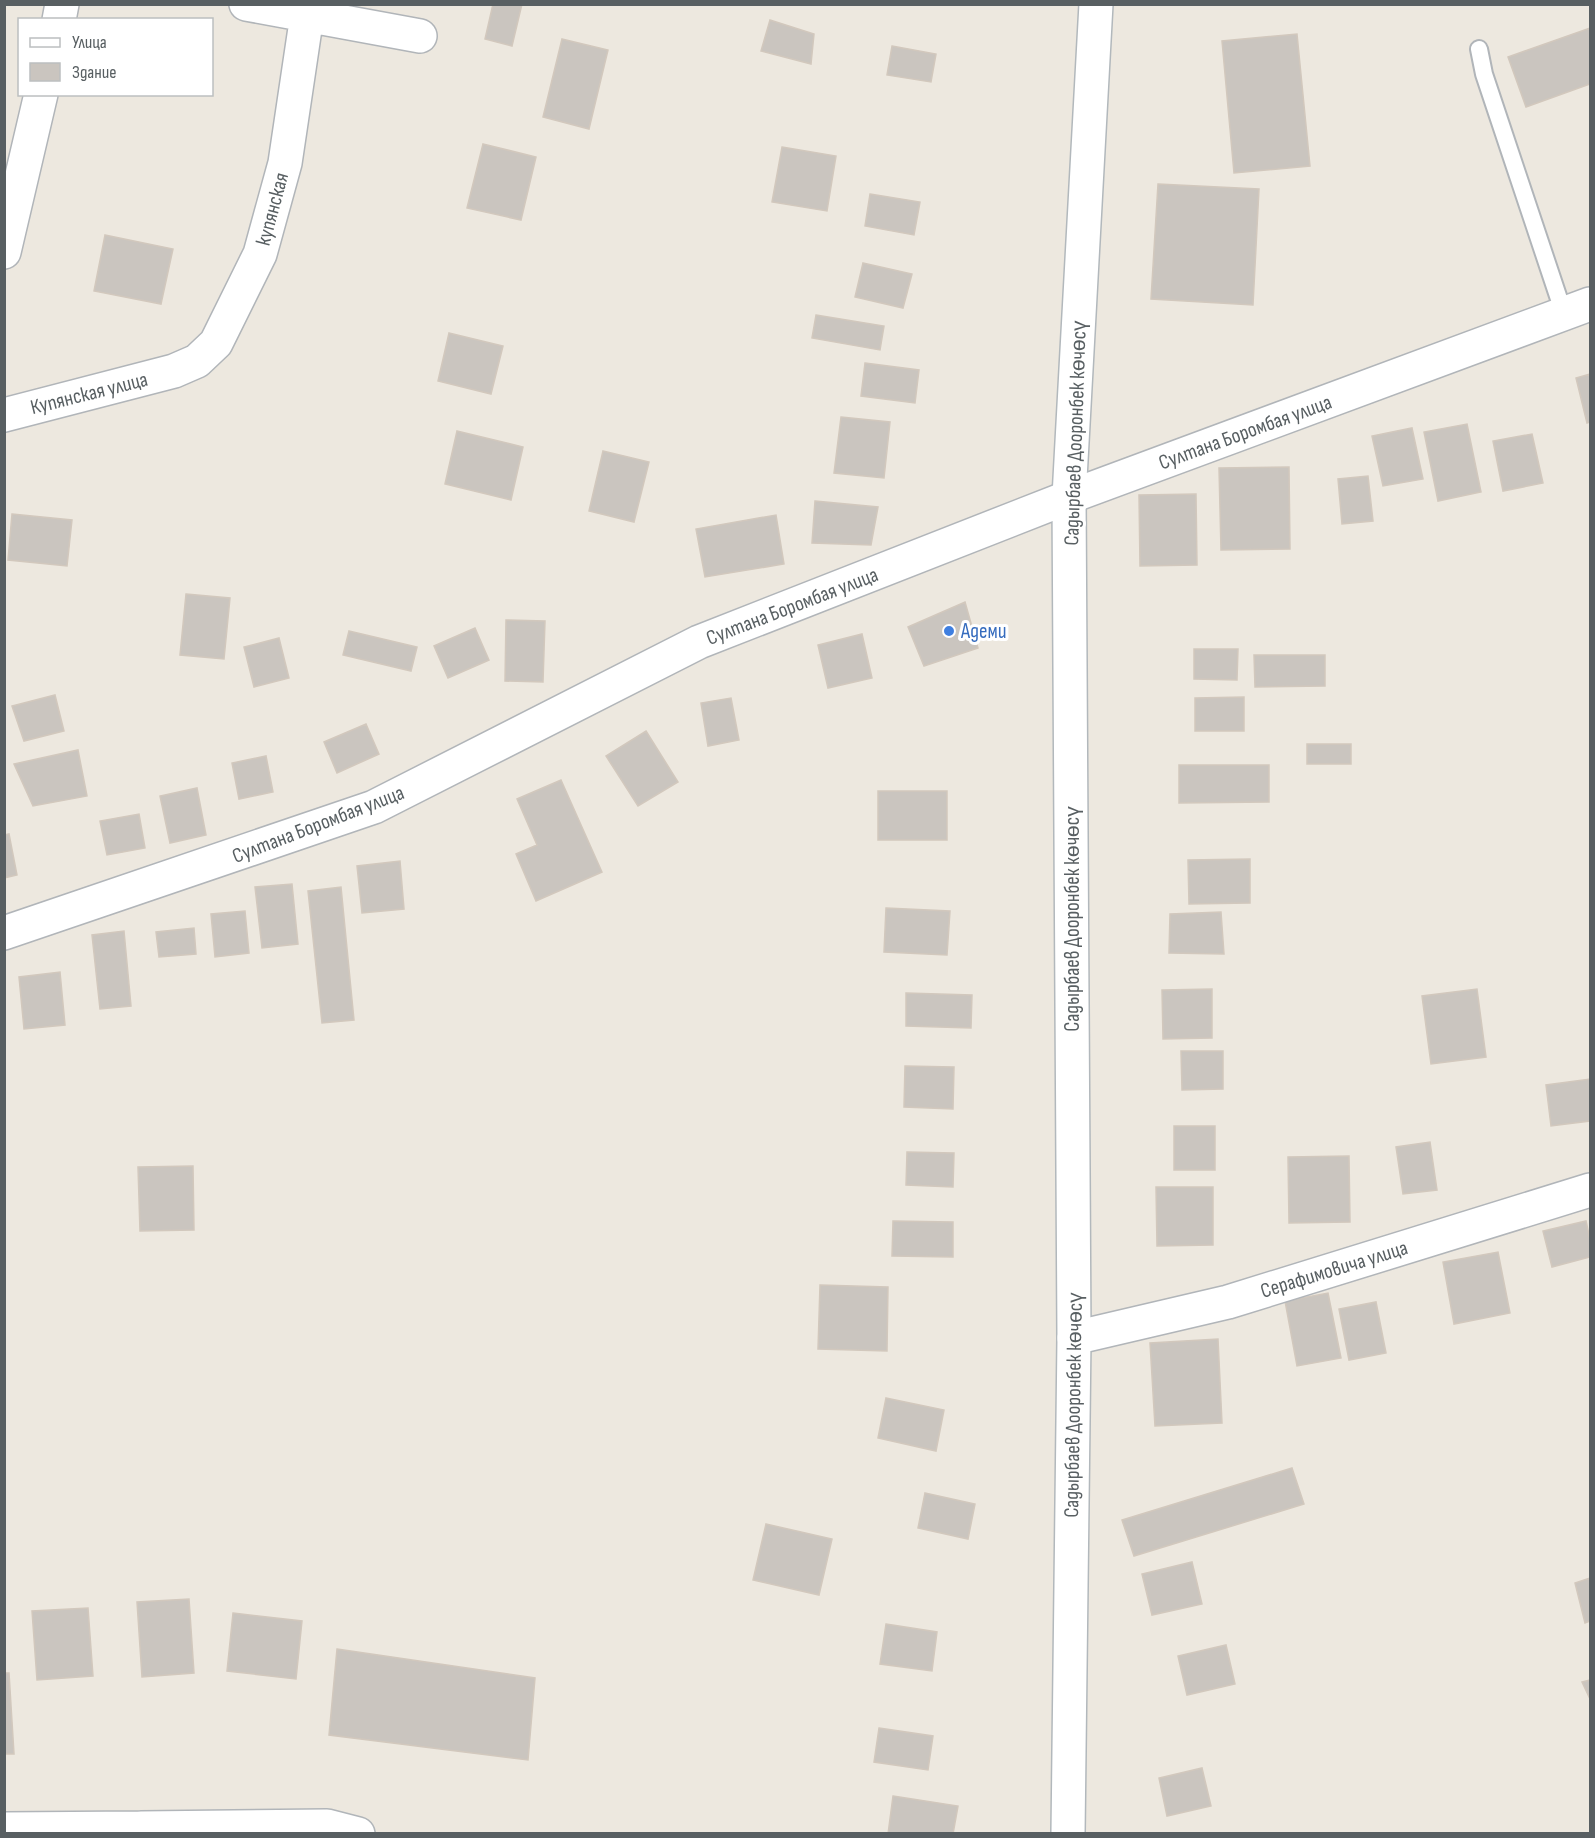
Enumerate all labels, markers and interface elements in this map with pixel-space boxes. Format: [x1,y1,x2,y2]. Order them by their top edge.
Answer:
legend [18,18,213,96]
text: Улица [72,32,107,53]
text: Здание [72,62,117,83]
street label: купянская [251,170,294,248]
street label: Садырбаев Дооронбек көчөсү [1059,319,1092,546]
street label: Купянская улица [28,367,150,420]
street label: Султана Боромбая улица [1155,390,1335,475]
street label: Султана Боромбая улица [703,562,882,651]
place label: Адеми [960,619,1006,644]
marker: Адеми [942,624,956,638]
street label: Султана Боромбая улица [229,780,408,869]
street label: Садырбаев Дооронбек көчөсү [1060,806,1085,1032]
street label: Серафимовича улица [1258,1235,1411,1304]
street label: Садырбаев Дооронбек көчөсү [1059,1292,1088,1518]

